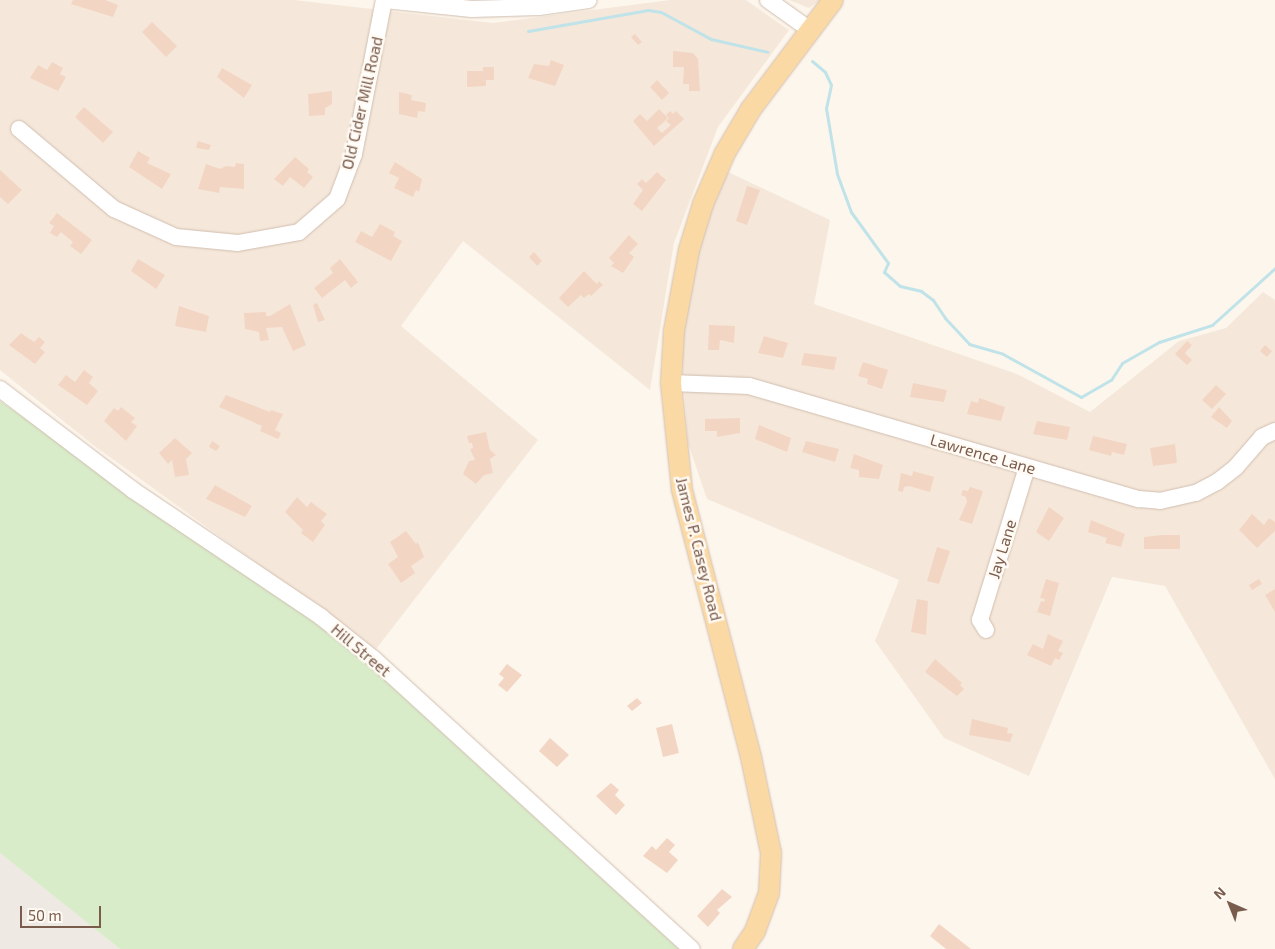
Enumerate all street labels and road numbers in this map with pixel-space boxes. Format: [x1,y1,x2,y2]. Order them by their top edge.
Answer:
street label: Old Cider Mill Road [337,34,387,172]
street label: Lawrence Lane [928,430,1038,478]
street label: James P. Casey Road [672,475,726,623]
street label: Jay Lane [984,517,1020,581]
street label: Hill Street [327,619,395,681]

